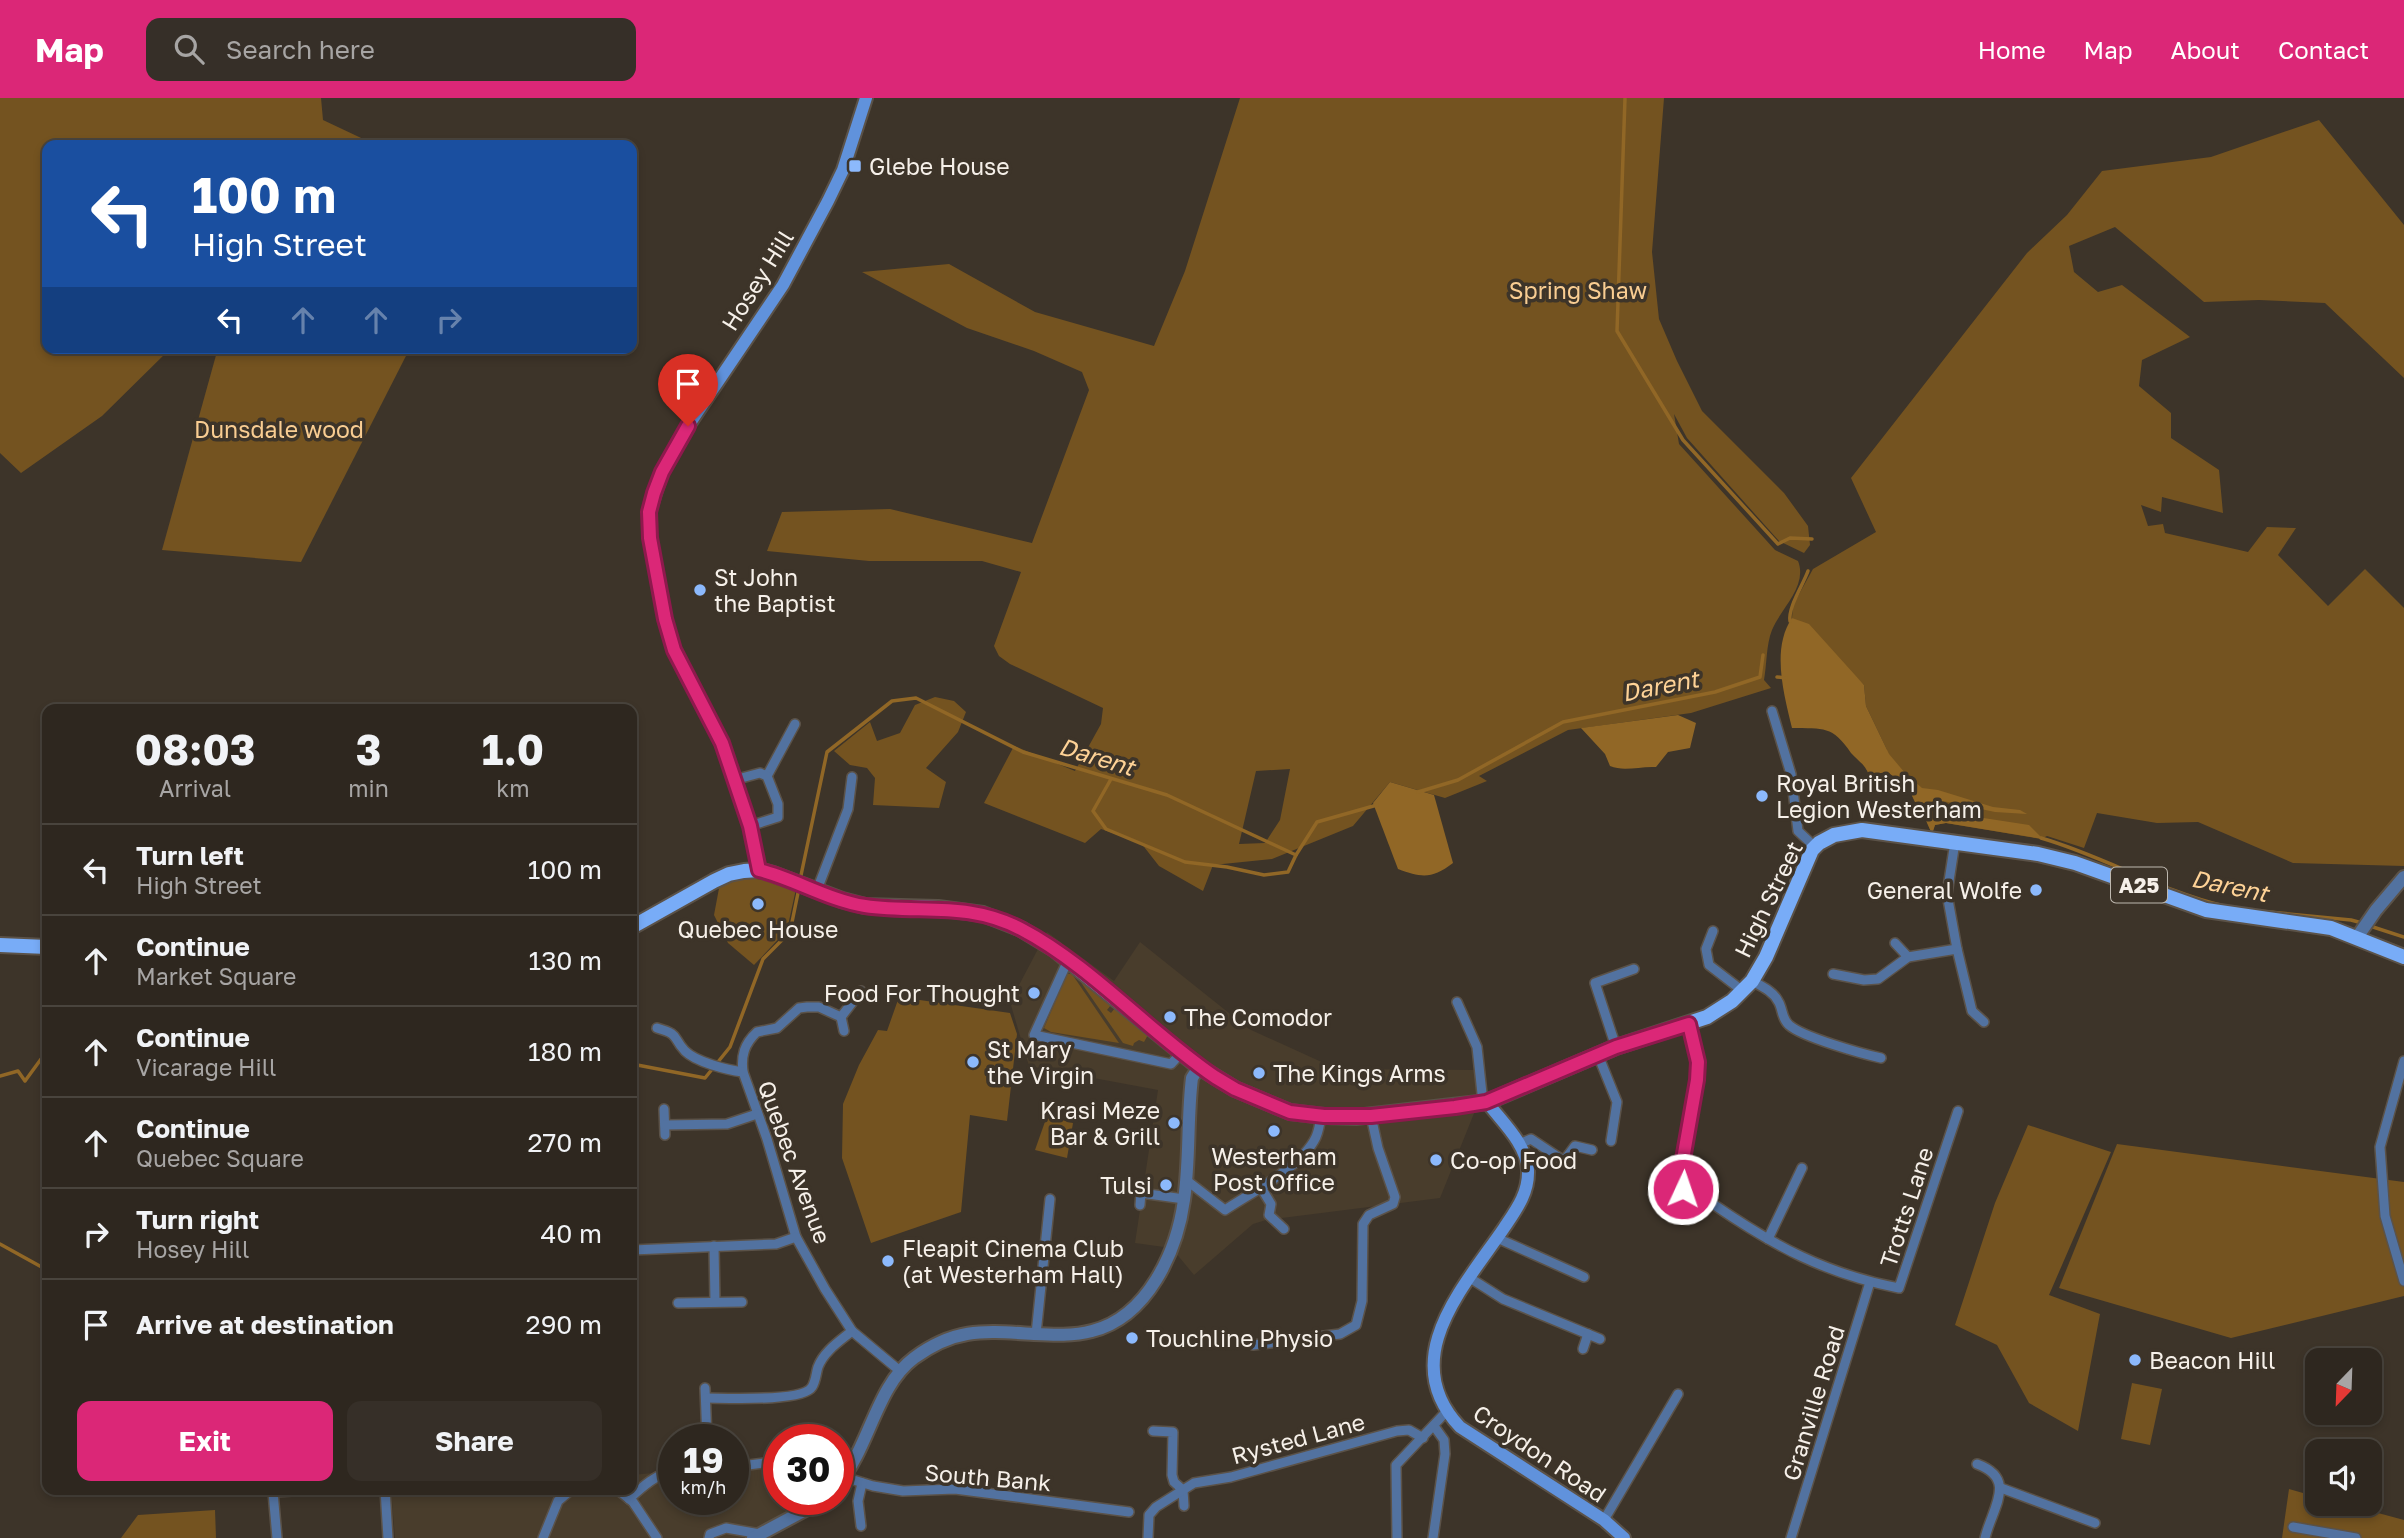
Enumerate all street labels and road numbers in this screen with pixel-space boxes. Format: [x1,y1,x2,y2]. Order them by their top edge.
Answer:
street label: Hosey Hill [715,225,799,335]
street label: High Street [1728,836,1808,962]
road number: A25 [2111,868,2167,902]
street label: Quebec Avenue [753,1077,837,1247]
street label: Trotts Lane [1873,1143,1939,1271]
street label: Granville Road [1776,1322,1850,1484]
street label: Croydon Road [1468,1398,1612,1508]
street label: Rysted Lane [1228,1407,1368,1469]
street label: South Bank [923,1458,1053,1496]

